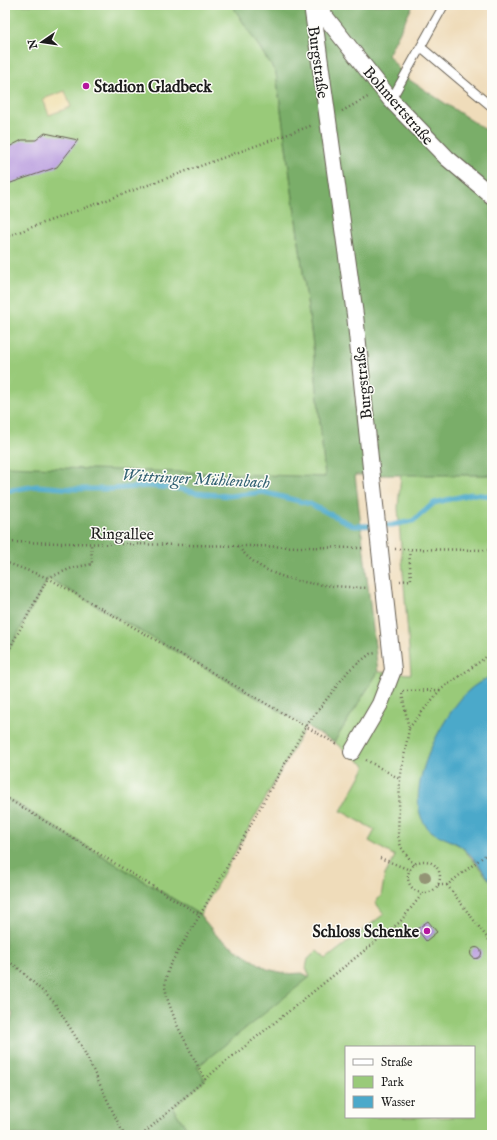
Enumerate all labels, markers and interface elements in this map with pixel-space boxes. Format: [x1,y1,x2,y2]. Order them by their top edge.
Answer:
north arrow [22,22,62,62]
street label: Burgstraße [302,25,332,100]
text: N [25,37,41,51]
street label: Bohmertstraße [358,63,437,150]
place label: Stadion Gladbeck [94,78,212,98]
marker: Stadion Gladbeck [81,81,91,91]
street label: Burgstraße [350,345,378,420]
water label: Wittringer Mühlenbach [121,465,270,494]
street label: Ringallee [90,524,154,546]
place label: Schloss Schenke [313,923,420,943]
marker: Schloss Schenke [422,926,432,936]
legend [345,1046,475,1118]
text: Straße [381,1055,413,1070]
text: Park [381,1075,404,1090]
text: Wasser [381,1095,416,1110]

